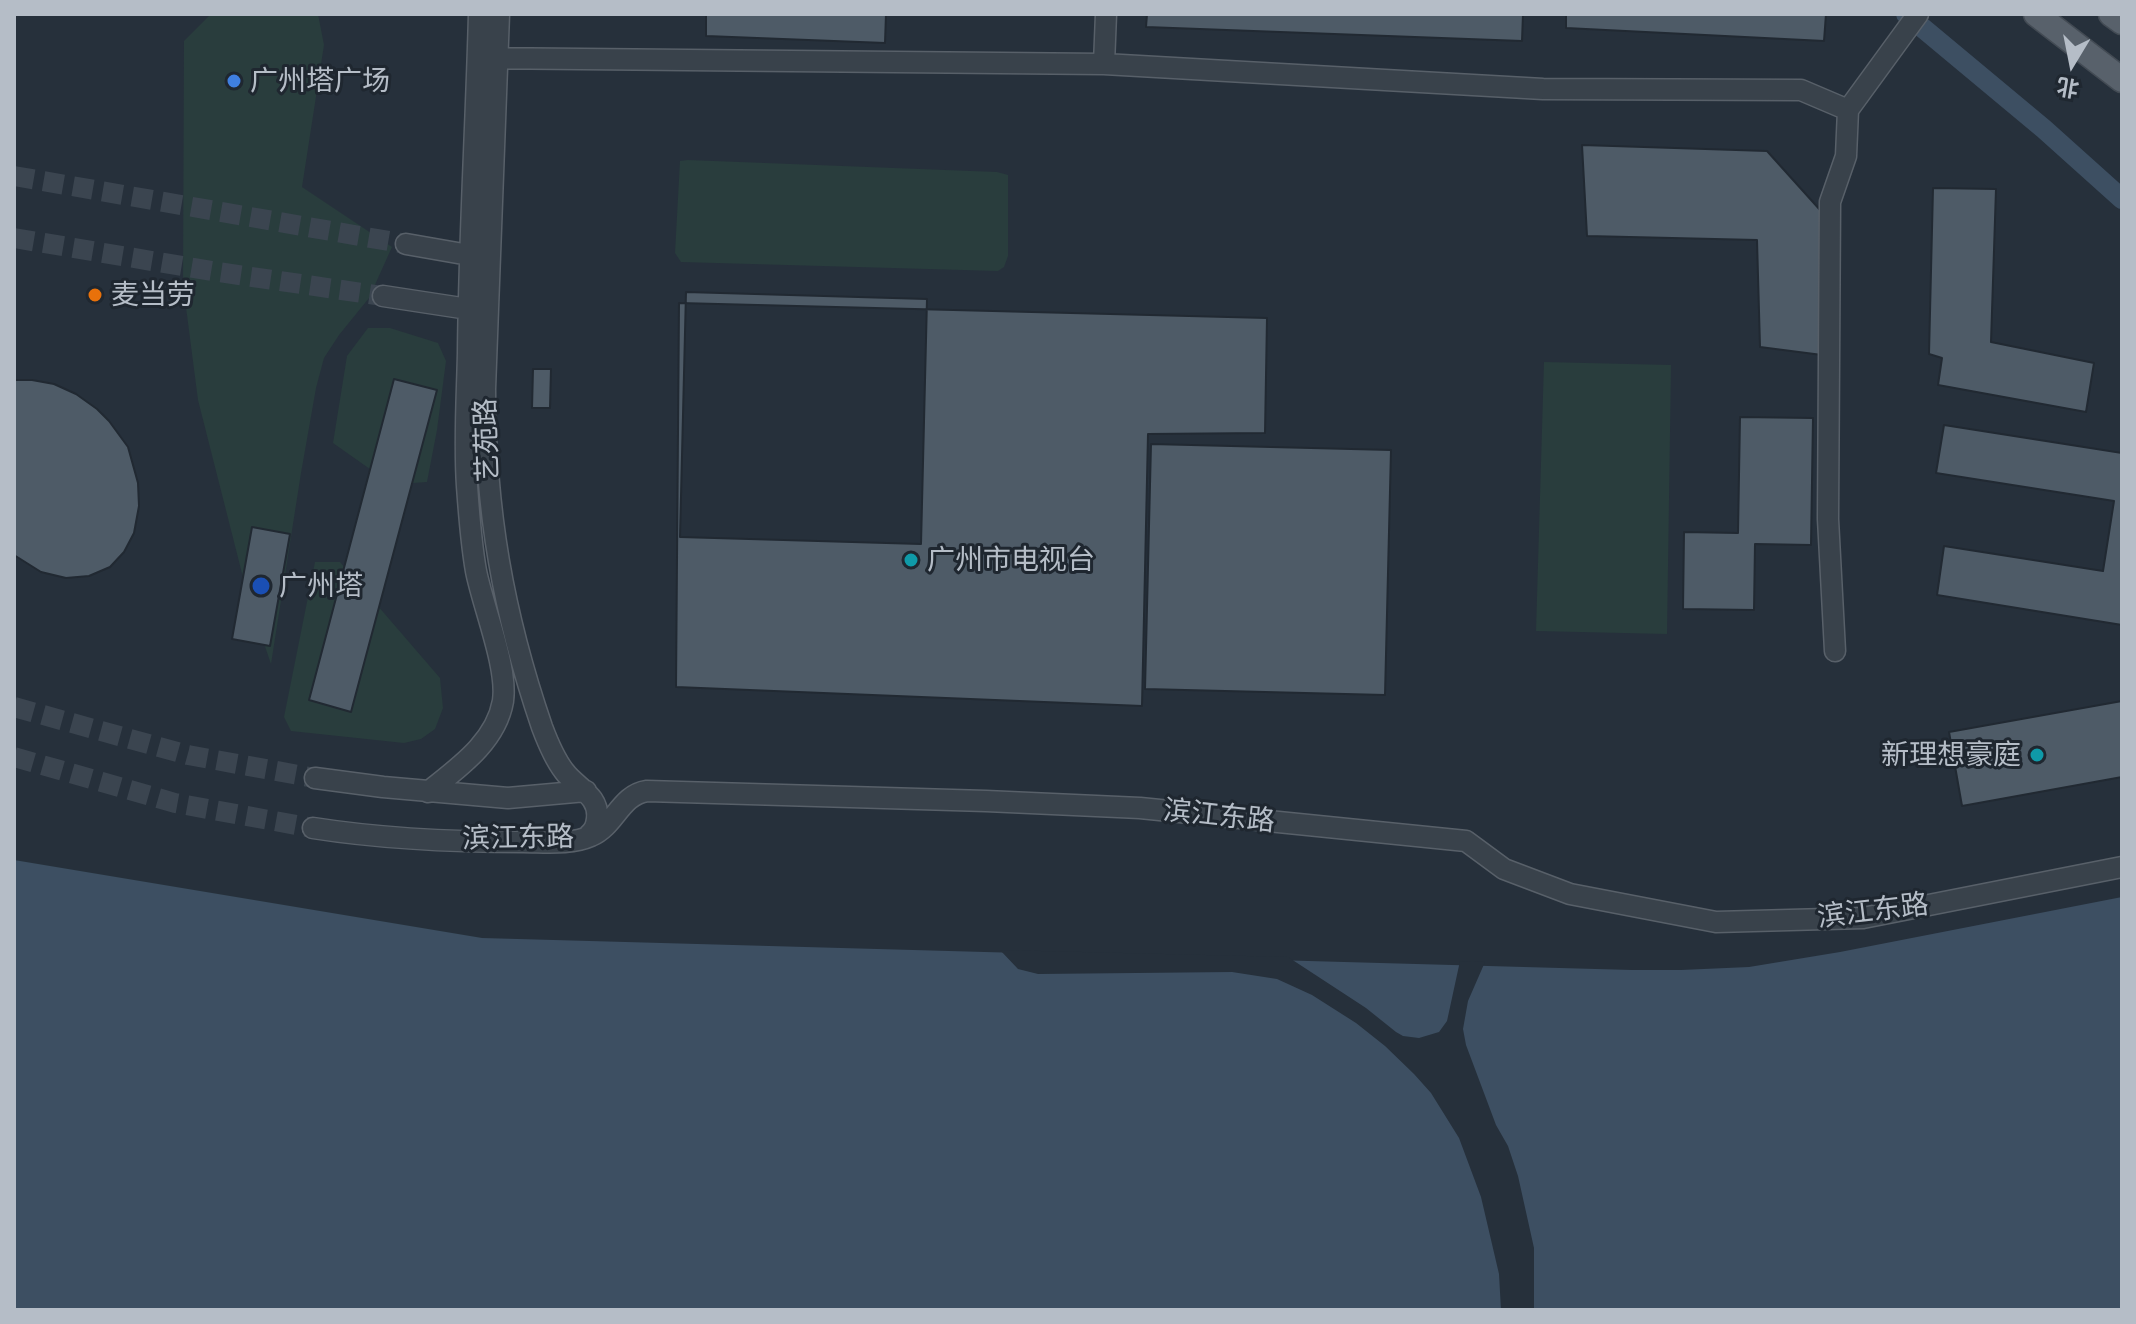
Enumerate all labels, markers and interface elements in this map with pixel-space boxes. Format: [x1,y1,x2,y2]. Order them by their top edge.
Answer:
north arrow [2032,24,2112,104]
place label: 广州塔广场 [250,64,390,98]
marker: 广州塔广场 [225,72,243,90]
text: 北 [2055,73,2081,102]
place label: 麦当劳 [111,278,195,312]
marker: 麦当劳 [86,286,104,304]
street label: 艺苑路 [469,397,505,483]
place label: 广州市电视台 [927,543,1095,577]
marker: 广州市电视台 [902,551,920,569]
place label: 广州塔 [279,569,363,603]
marker: 广州塔 [250,575,272,597]
place label: 新理想豪庭 [1881,738,2021,772]
marker: 新理想豪庭 [2028,746,2046,764]
street label: 滨江东路 [1162,793,1276,839]
street label: 滨江东路 [462,820,574,856]
street label: 滨江东路 [1815,888,1931,934]

